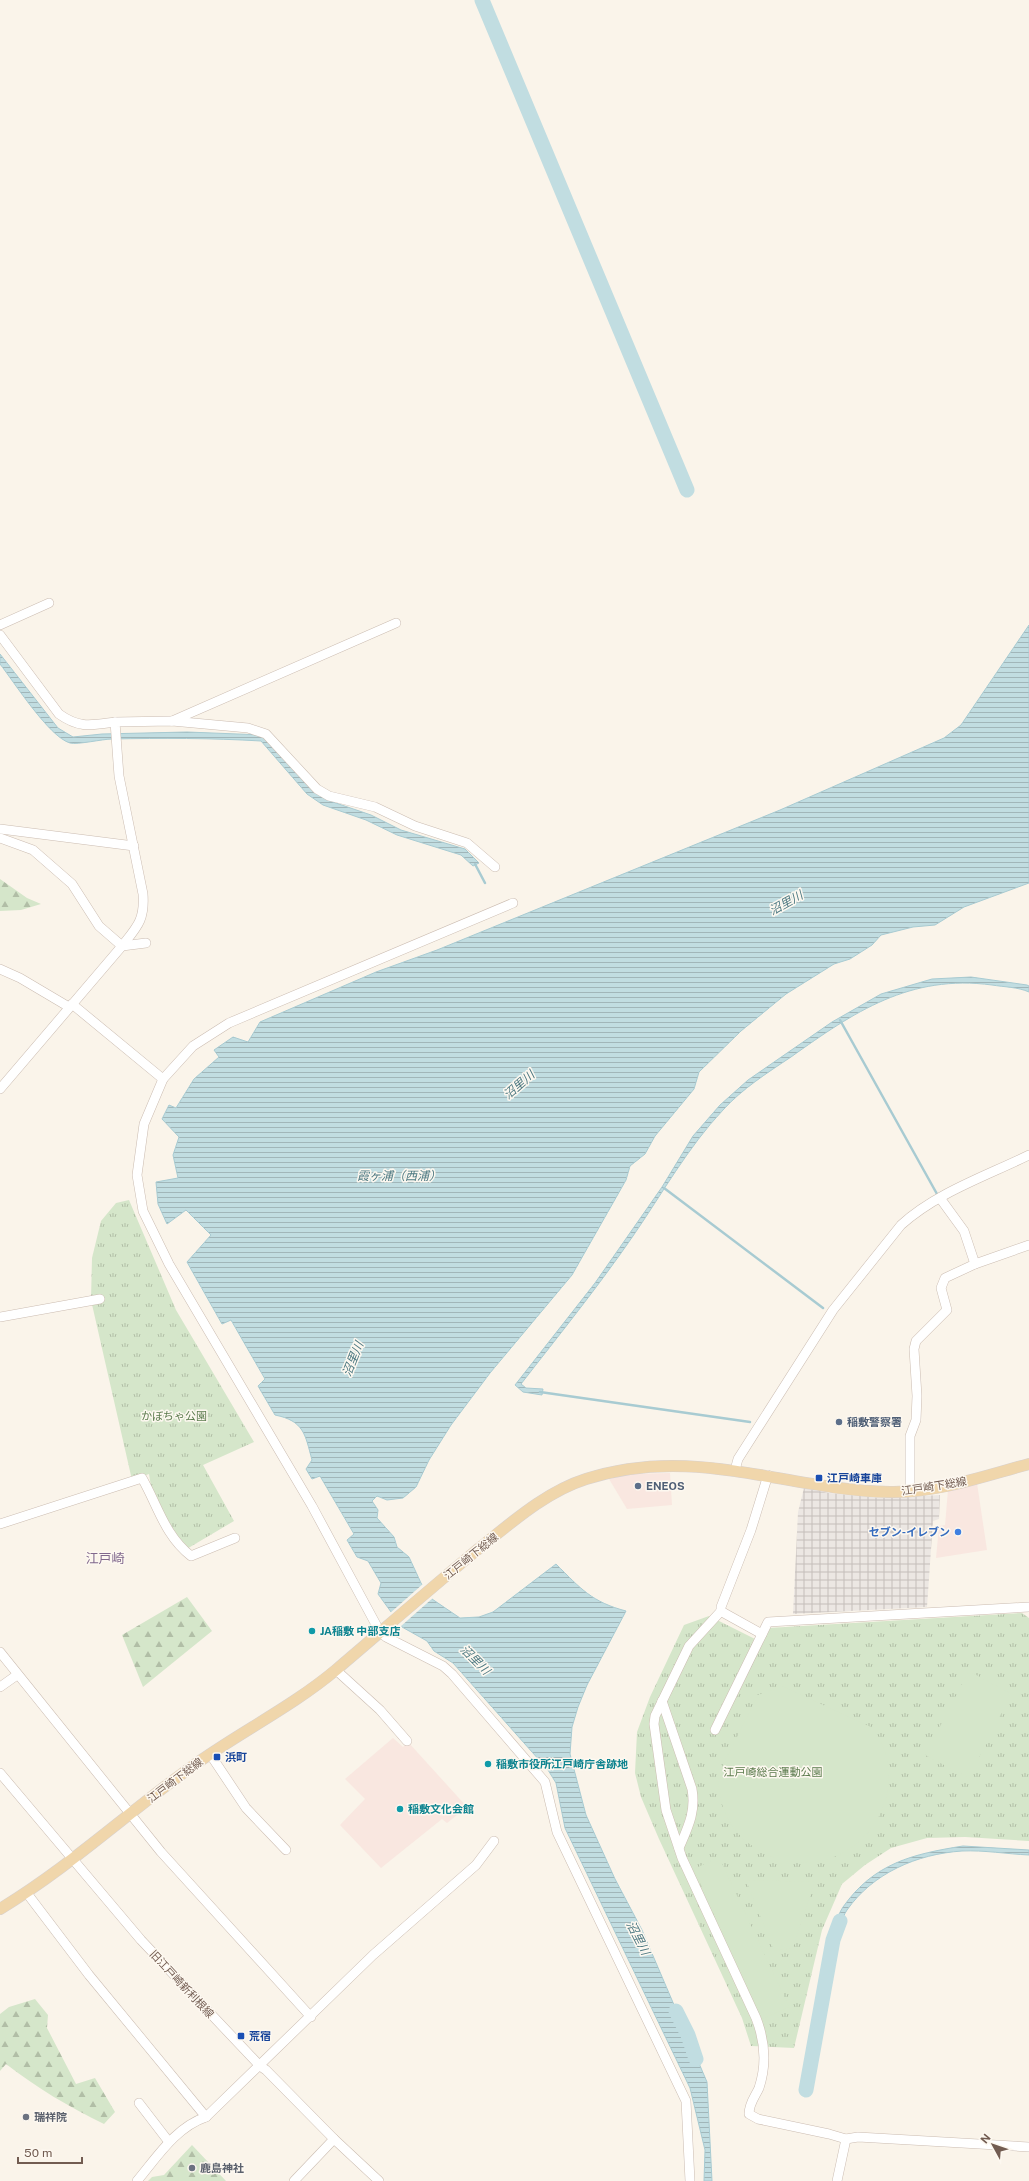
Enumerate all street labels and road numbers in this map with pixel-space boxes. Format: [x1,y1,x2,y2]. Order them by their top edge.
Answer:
street label: 江戸崎下総線 [900,1475,968,1497]
street label: 江戸崎下総線 [442,1531,500,1581]
street label: 江戸崎下総線 [145,1755,205,1805]
street label: 旧江戸崎新利根線 [148,1948,216,2020]

